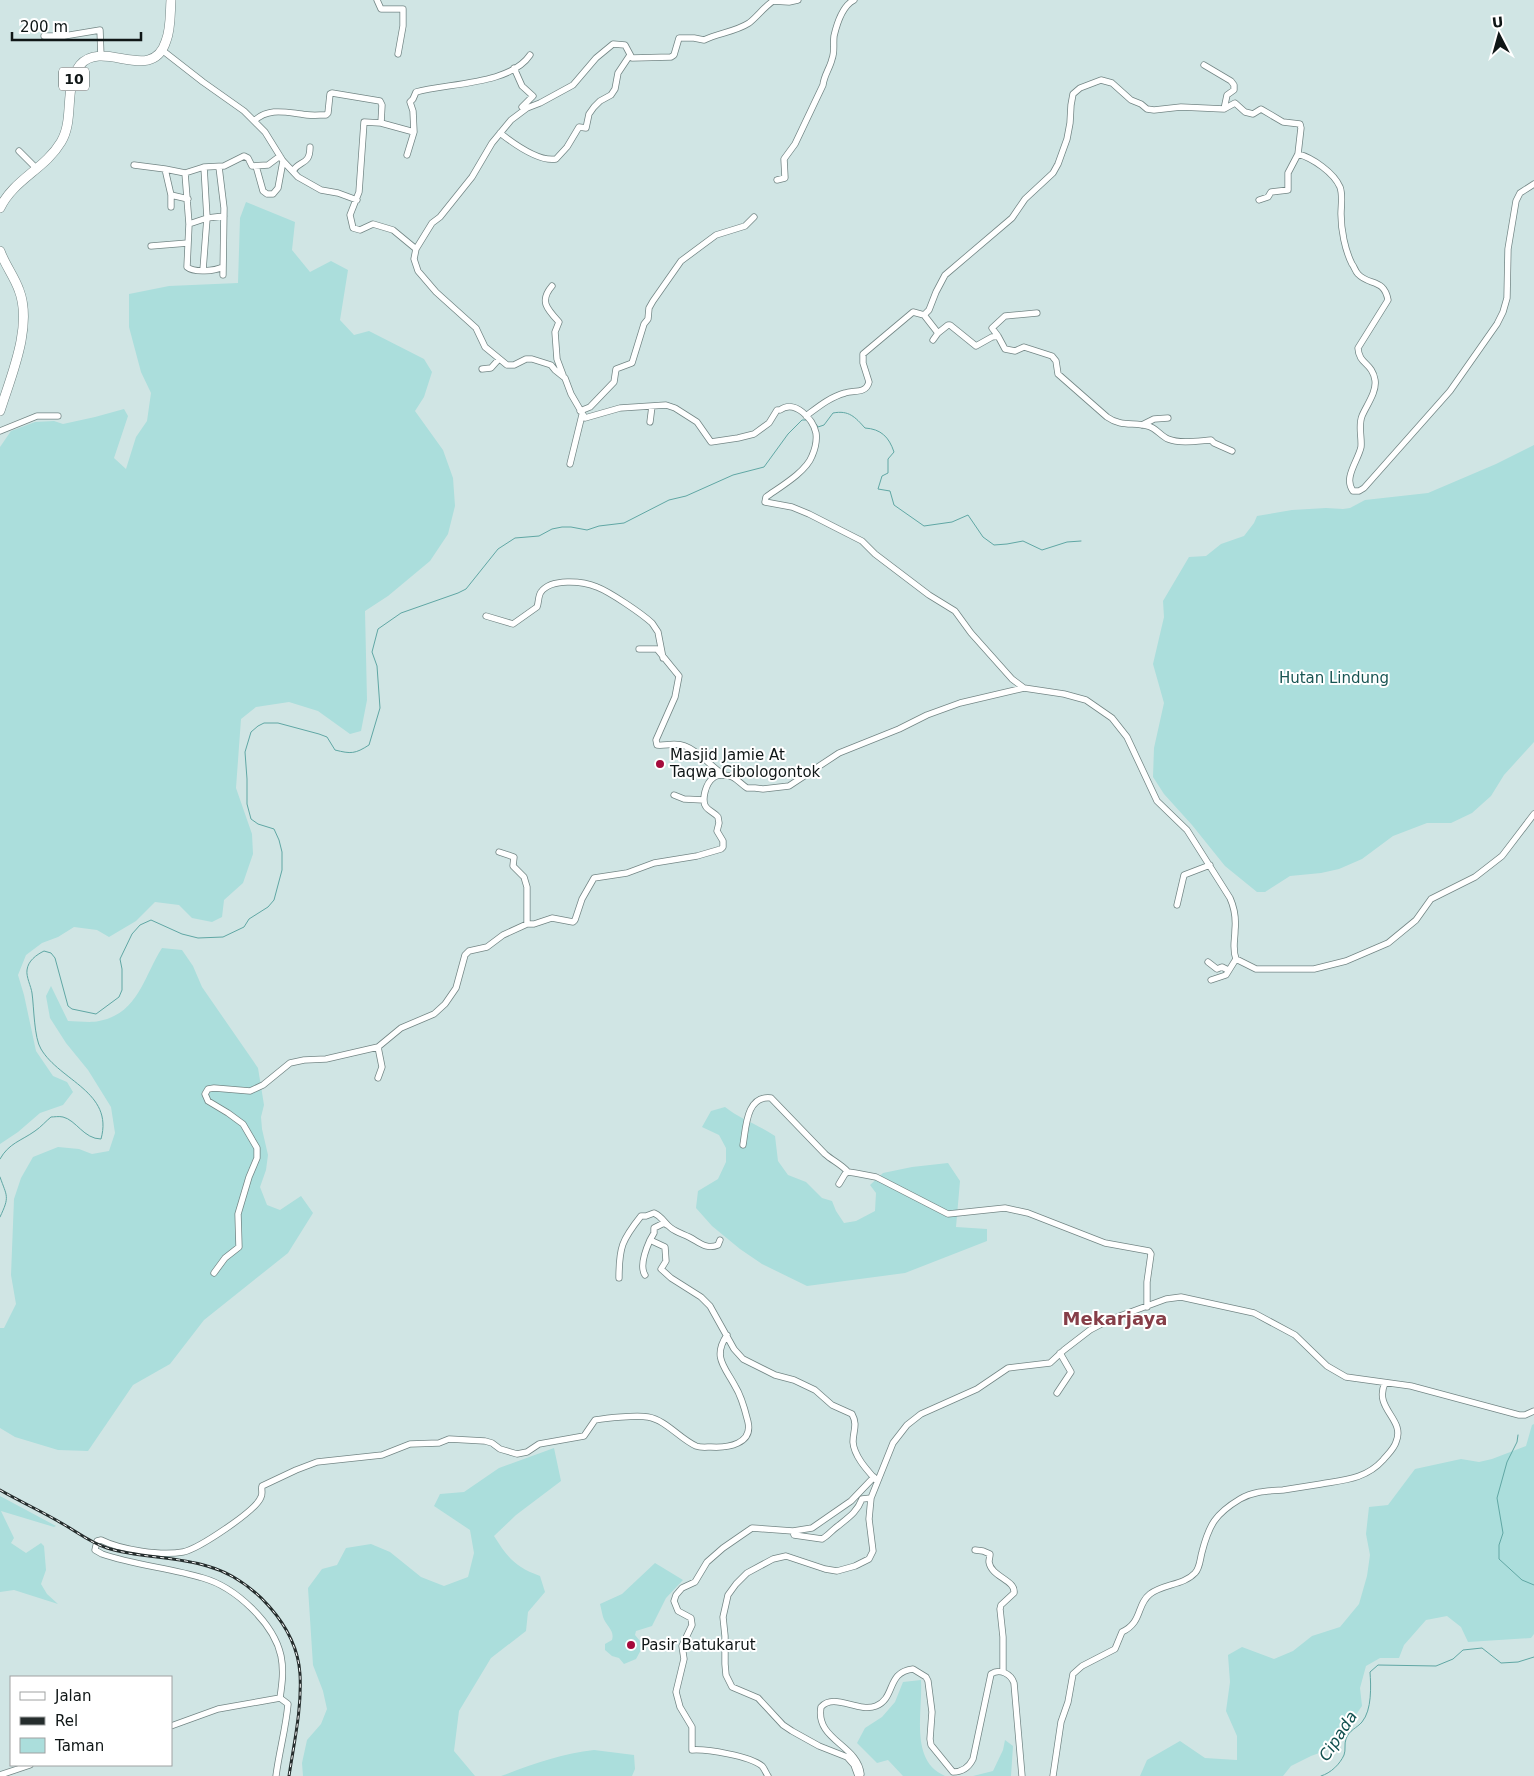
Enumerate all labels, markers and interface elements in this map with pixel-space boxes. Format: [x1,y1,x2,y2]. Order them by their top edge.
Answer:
scale bar [12,10,141,42]
north arrow [1474,10,1524,60]
text: U [1491,14,1504,31]
text: 200 m [20,18,68,36]
road number: 10 [59,68,89,90]
park label: Hutan Lindung [1279,669,1389,687]
place label: Masjid Jamie At Taqwa Cibologontok [669,746,821,781]
marker: Masjid Jamie At Taqwa Cibologontok [654,758,666,770]
district label: Mekarjaya [1063,1308,1167,1329]
place label: Pasir Batukarut [641,1636,756,1654]
marker: Pasir Batukarut [625,1639,637,1651]
legend [10,1676,172,1766]
text: Jalan [54,1687,91,1705]
water label: Cipada [1315,1708,1361,1764]
text: Rel [55,1712,78,1730]
text: Taman [54,1737,104,1755]

